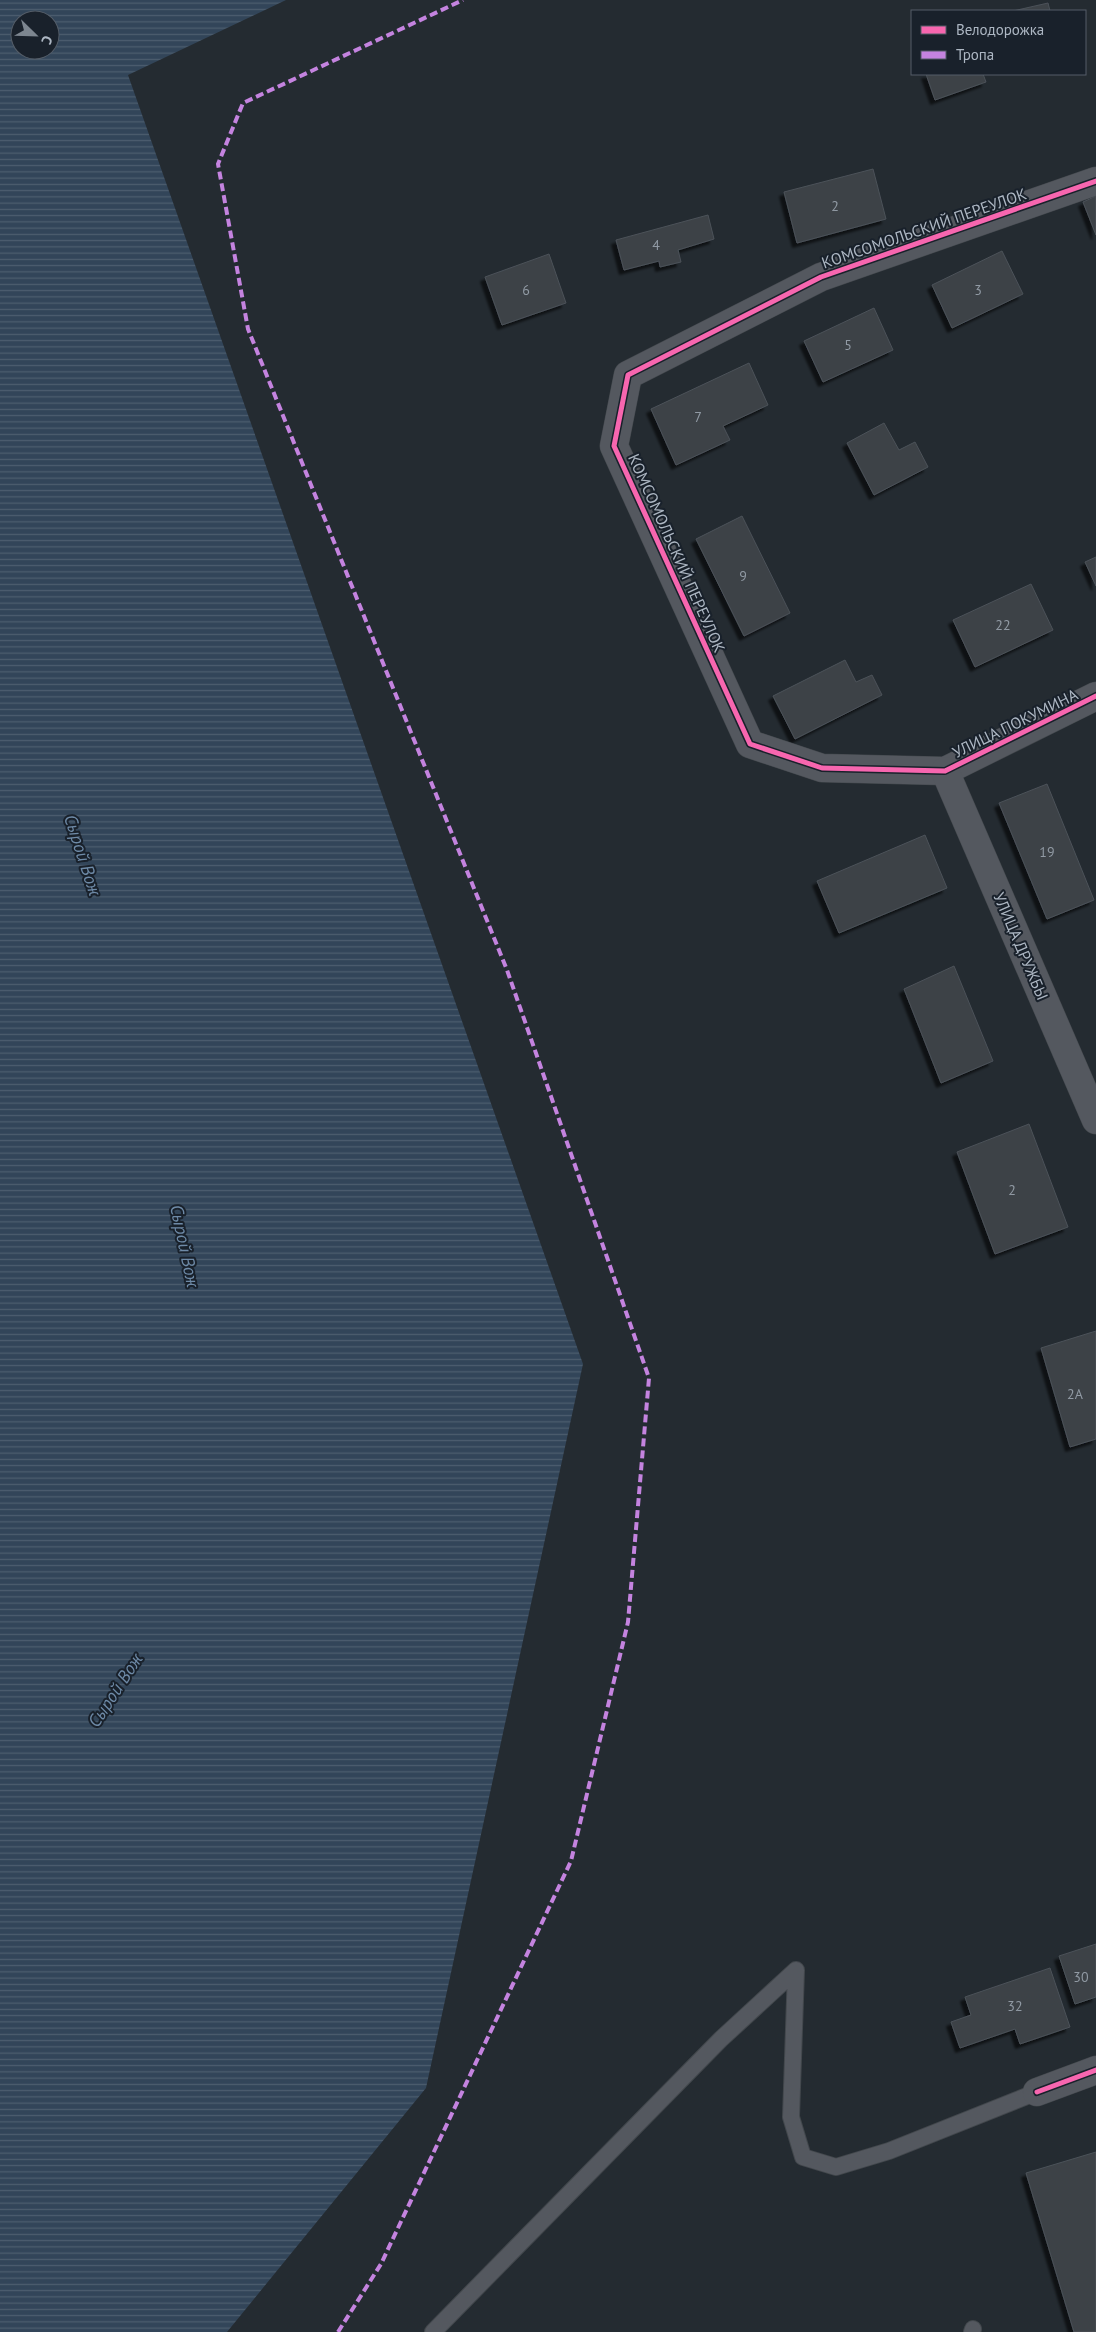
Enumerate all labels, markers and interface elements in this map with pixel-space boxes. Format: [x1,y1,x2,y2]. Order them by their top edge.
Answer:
north arrow [10,10,60,60]
legend [911,10,1086,75]
text: Велодорожка [956,20,1044,39]
text: С [37,33,57,47]
text: Тропа [956,45,994,64]
street label: КОМСОМОЛЬСКИЙ ПЕРЕУЛОК [819,183,1029,273]
house number: 2 [831,197,839,215]
house number: 4 [652,236,660,254]
house number: 6 [522,281,530,299]
house number: 3 [974,281,982,299]
house number: 5 [844,336,852,354]
house number: 7 [694,408,702,426]
street label: КОМСОМОЛЬСКИЙ ПЕРЕУЛОК [624,451,730,656]
house number: 9 [739,567,747,585]
house number: 22 [995,616,1011,634]
street label: УЛИЦА ПОКУМИНА [949,684,1082,762]
water label: Сырой Вож [59,811,107,899]
house number: 19 [1039,843,1055,861]
street label: УЛИЦА ДРУЖБЫ [989,889,1053,1003]
house number: 2 [1008,1181,1016,1199]
water label: Сырой Вож [165,1202,205,1290]
house number: 2А [1067,1385,1084,1403]
water label: Сырой Вож [82,1648,148,1732]
house number: 30 [1073,1968,1089,1986]
house number: 32 [1007,1997,1023,2015]

